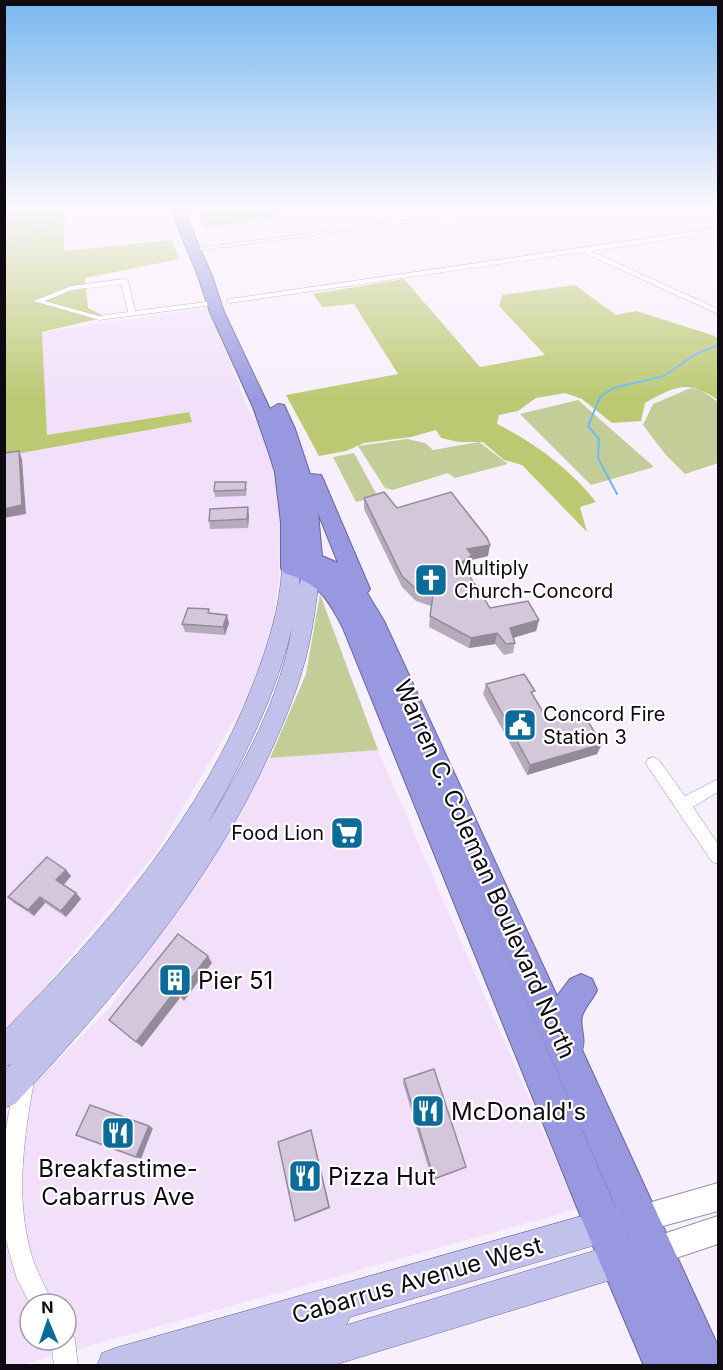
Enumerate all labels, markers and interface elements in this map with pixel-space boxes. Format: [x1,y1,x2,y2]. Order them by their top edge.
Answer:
place label: Multiply Church-Concord [454,556,613,603]
church icon: Multiply Church-Concord [413,562,449,598]
street label: Warren C. Coleman Boulevard North [388,675,582,1063]
place label: Concord Fire Station 3 [543,702,665,749]
public building icon: Concord Fire Station 3 [502,707,538,743]
supermarket icon: Food Lion [329,815,365,851]
place label: Food Lion [231,821,324,845]
building icon: Pier 51 [157,962,193,998]
place label: Pier 51 [198,966,273,995]
restaurant icon: McDonald's [410,1093,446,1129]
place label: McDonald's [451,1097,586,1126]
restaurant icon: Breakfastime- Cabarrus Ave [100,1115,136,1151]
place label: Breakfastime- Cabarrus Ave [38,1154,198,1211]
restaurant icon: Pizza Hut [287,1158,323,1194]
place label: Pizza Hut [328,1162,436,1191]
street label: Cabarrus Avenue West [288,1230,546,1330]
north arrow [18,1292,78,1352]
text: N [41,1297,54,1317]

